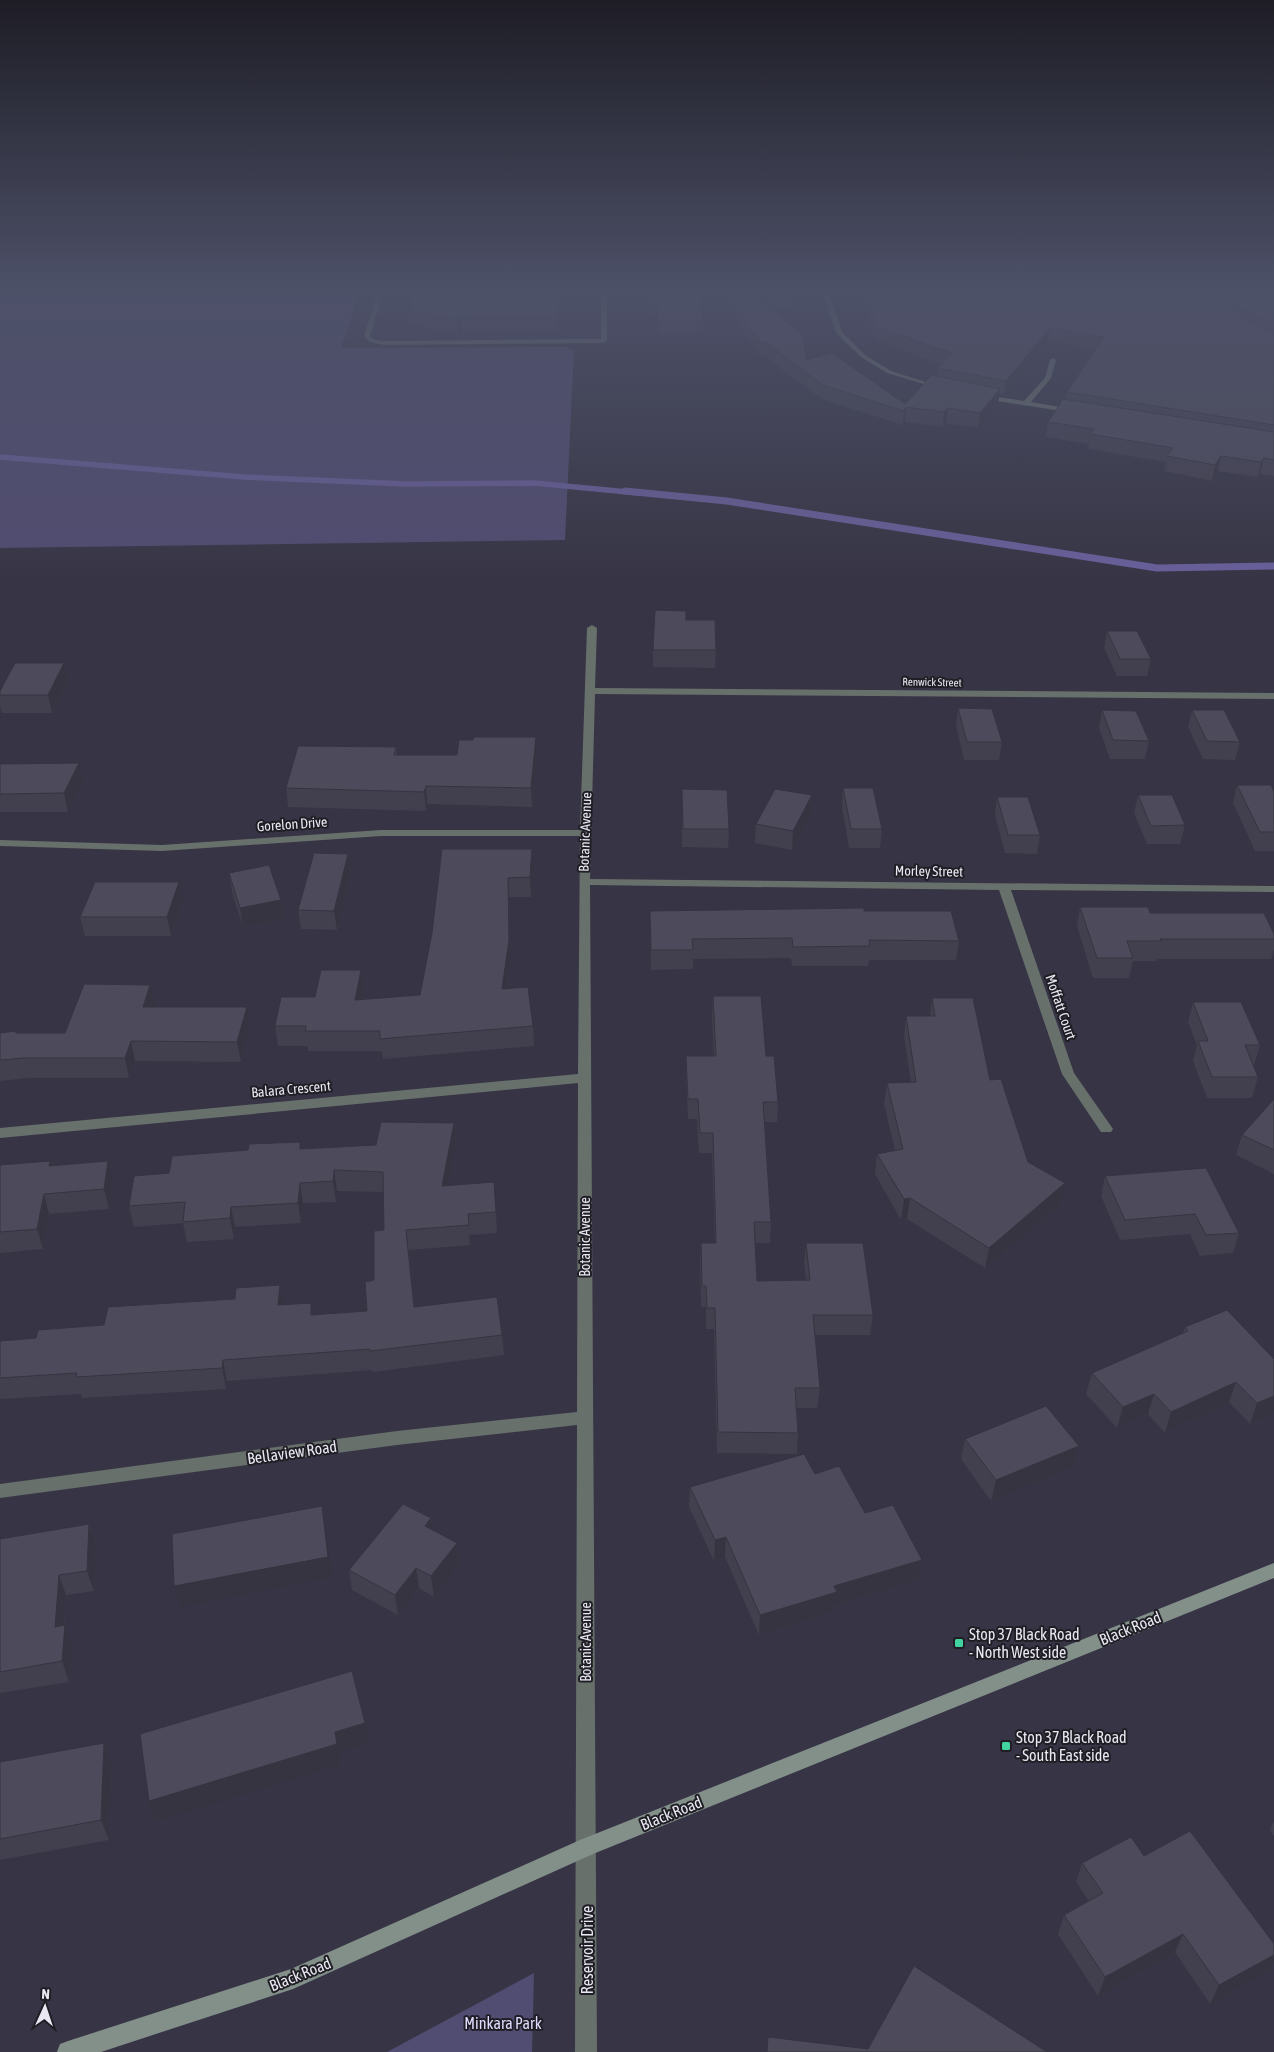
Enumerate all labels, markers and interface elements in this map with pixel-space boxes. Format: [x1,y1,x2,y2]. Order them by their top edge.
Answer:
street label: Renwick Street [902,675,962,689]
street label: Botanic Avenue [576,792,594,872]
street label: Gorelon Drive [256,814,328,834]
street label: Morley Street [895,862,963,880]
street label: Moffatt Court [1042,972,1080,1042]
street label: Balara Crescent [251,1078,331,1100]
street label: Botanic Avenue [577,1197,593,1277]
street label: Bellaview Road [246,1437,338,1467]
street label: Botanic Avenue [578,1602,594,1682]
street label: Black Road [1097,1607,1163,1649]
place label: Stop 37 Black Road - North West side [969,1625,1080,1661]
marker: Stop 37 Black Road - North West side [953,1637,965,1649]
place label: Stop 37 Black Road - South East side [1016,1728,1127,1764]
marker: Stop 37 Black Road - South East side [1000,1740,1012,1752]
street label: Black Road [638,1792,704,1834]
street label: Reservoir Drive [578,1906,596,1994]
street label: Black Road [267,1953,333,1995]
north arrow [20,1982,70,2032]
text: N [41,1986,50,2002]
park label: Minkara Park [464,2014,542,2032]

